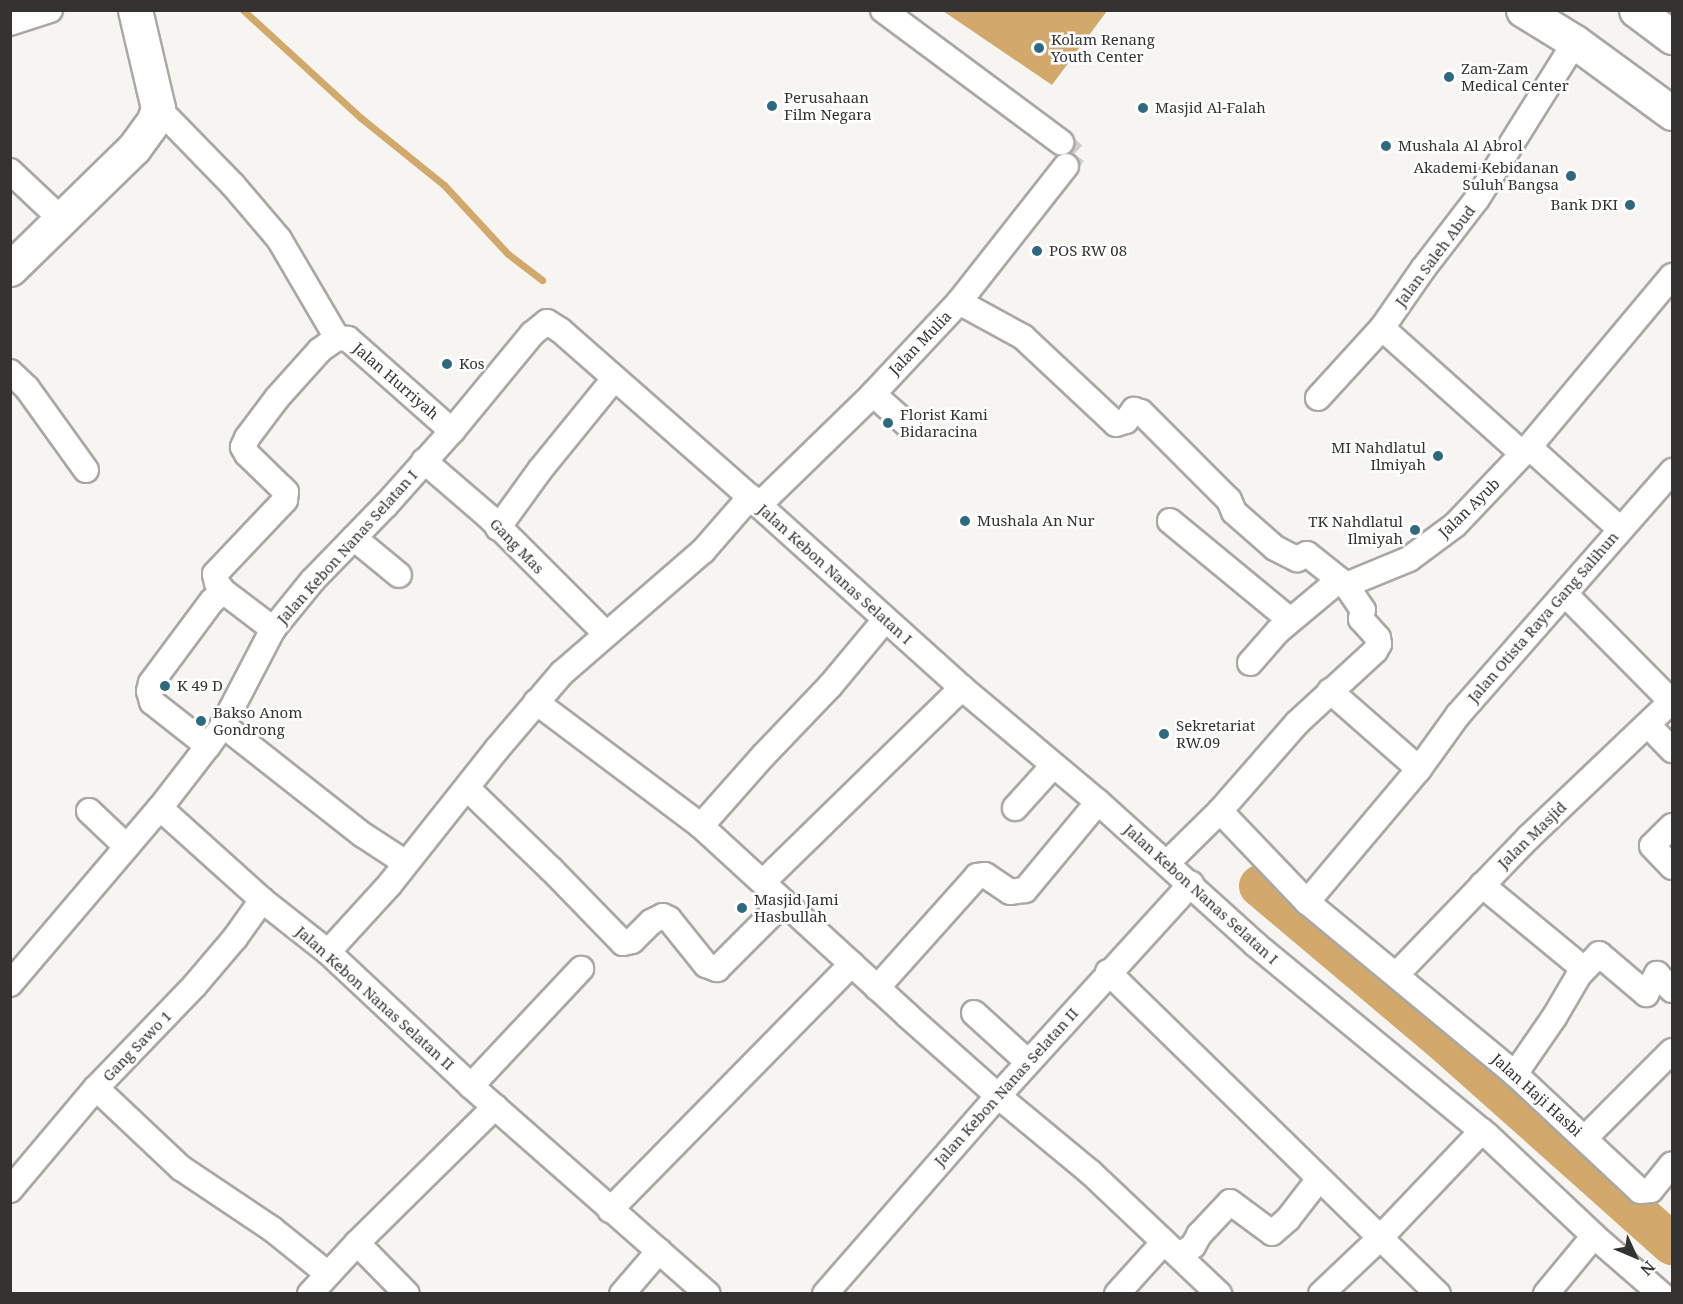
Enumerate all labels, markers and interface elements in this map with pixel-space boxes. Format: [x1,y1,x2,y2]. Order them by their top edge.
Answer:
place label: Kolam Renang Youth Center [1051,30,1155,65]
marker: Kolam Renang Youth Center [1032,41,1046,55]
place label: Zam-Zam Medical Center [1461,59,1569,94]
marker: Zam-Zam Medical Center [1442,70,1456,84]
place label: Perusahaan Film Negara [784,88,872,123]
marker: Perusahaan Film Negara [765,99,779,113]
place label: Masjid Al-Falah [1155,99,1266,117]
marker: Masjid Al-Falah [1136,101,1150,115]
place label: Mushala Al Abrol [1398,137,1523,155]
marker: Mushala Al Abrol [1379,139,1393,153]
place label: Akademi Kebidanan Suluh Bangsa [1413,158,1559,193]
marker: Akademi Kebidanan Suluh Bangsa [1564,169,1578,183]
place label: Bank DKI [1550,196,1618,214]
marker: Bank DKI [1623,198,1637,212]
street label: Jalan Saleh Abud [1391,202,1479,310]
place label: POS RW 08 [1049,242,1127,260]
marker: POS RW 08 [1030,244,1044,258]
street label: Jalan Mulia [885,307,955,379]
street label: Jalan Hurriyah [350,339,442,423]
place label: Kos [459,355,485,373]
marker: Kos [440,357,454,371]
place label: Florist Kami Bidaracina [900,405,988,440]
marker: Florist Kami Bidaracina [881,416,895,430]
place label: MI Nahdlatul Ilmiyah [1331,438,1426,473]
marker: MI Nahdlatul Ilmiyah [1431,449,1445,463]
street label: Jalan Kebon Nanas Selatan I [273,466,421,628]
street label: Jalan Ayub [1435,475,1503,541]
street label: Jalan Kebon Nanas Selatan I [754,500,916,648]
place label: Mushala An Nur [977,512,1095,530]
place label: TK Nahdlatul Ilmiyah [1308,512,1403,547]
marker: Mushala An Nur [958,514,972,528]
street label: Gang Mas [486,515,548,577]
marker: TK Nahdlatul Ilmiyah [1408,523,1422,537]
street label: Jalan Otista Raya Gang Salihun [1464,528,1622,706]
place label: K 49 D [177,677,223,695]
marker: K 49 D [158,679,172,693]
place label: Bakso Anom Gondrong [213,703,302,738]
marker: Bakso Anom Gondrong [194,714,208,728]
place label: Sekretariat RW.09 [1176,716,1255,751]
marker: Sekretariat RW.09 [1157,727,1171,741]
street label: Jalan Masjid [1494,798,1570,872]
street label: Jalan Kebon Nanas Selatan I [1120,820,1282,968]
place label: Masjid Jami Hasbullah [754,890,838,925]
marker: Masjid Jami Hasbullah [735,901,749,915]
street label: Jalan Kebon Nanas Selatan II [292,922,458,1074]
street label: Jalan Kebon Nanas Selatan II [930,1004,1082,1170]
street label: Gang Sawo 1 [99,1007,175,1085]
street label: Jalan Haji Hasbi [1488,1050,1586,1140]
north arrow [1605,1226,1665,1286]
text: N [1636,1256,1660,1281]

